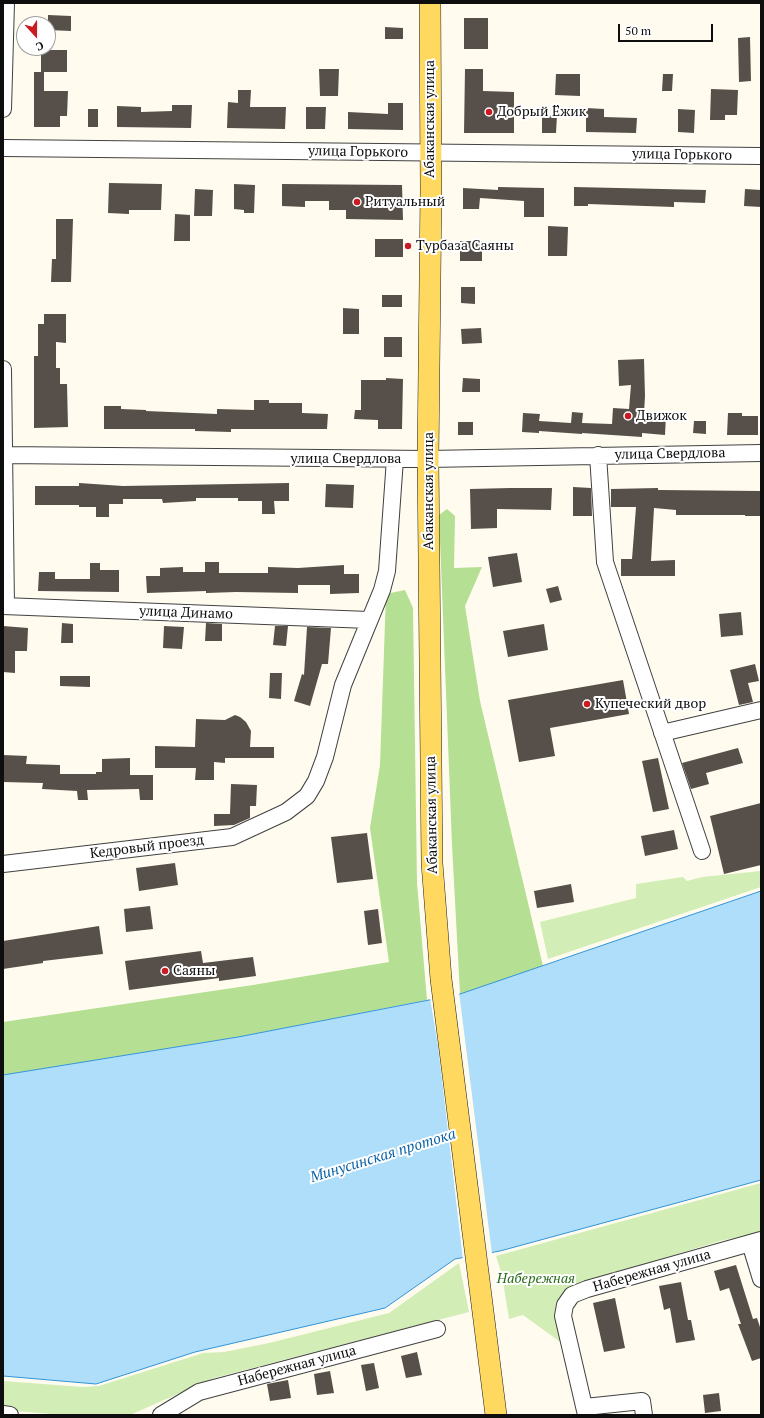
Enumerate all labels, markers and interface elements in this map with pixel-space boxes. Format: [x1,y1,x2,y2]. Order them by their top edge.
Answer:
north arrow [16,16,56,56]
scale bar [620,16,715,42]
text: 50 m [625,23,651,38]
text: С [34,38,46,54]
street label: Абаканская улица [422,60,438,178]
place label: Добрый Ёжик [497,104,586,120]
marker: Добрый Ёжик [484,107,494,117]
street label: улица Горького [308,143,408,161]
street label: улица Горького [632,146,732,164]
place label: Ритуальный [365,194,445,210]
marker: Ритуальный [352,197,362,207]
place label: Турбаза Саяны [416,238,514,254]
marker: Турбаза Саяны [403,241,413,251]
place label: Движок [636,408,687,424]
marker: Движок [623,411,633,421]
street label: Абаканская улица [421,432,437,550]
street label: улица Свердлова [614,445,726,463]
street label: улица Свердлова [291,451,401,467]
street label: улица Динамо [139,603,233,623]
place label: Купеческий двор [595,696,706,712]
marker: Купеческий двор [582,699,592,709]
street label: Абаканская улица [423,756,441,874]
street label: Кедровый проезд [89,832,205,862]
place label: Саяны [173,963,216,979]
marker: Саяны [160,966,170,976]
water label: Минусинская протока [308,1125,458,1187]
street label: Набережная улица [591,1246,713,1296]
park label: Набережная [497,1271,575,1287]
street label: Набережная улица [236,1342,358,1390]

